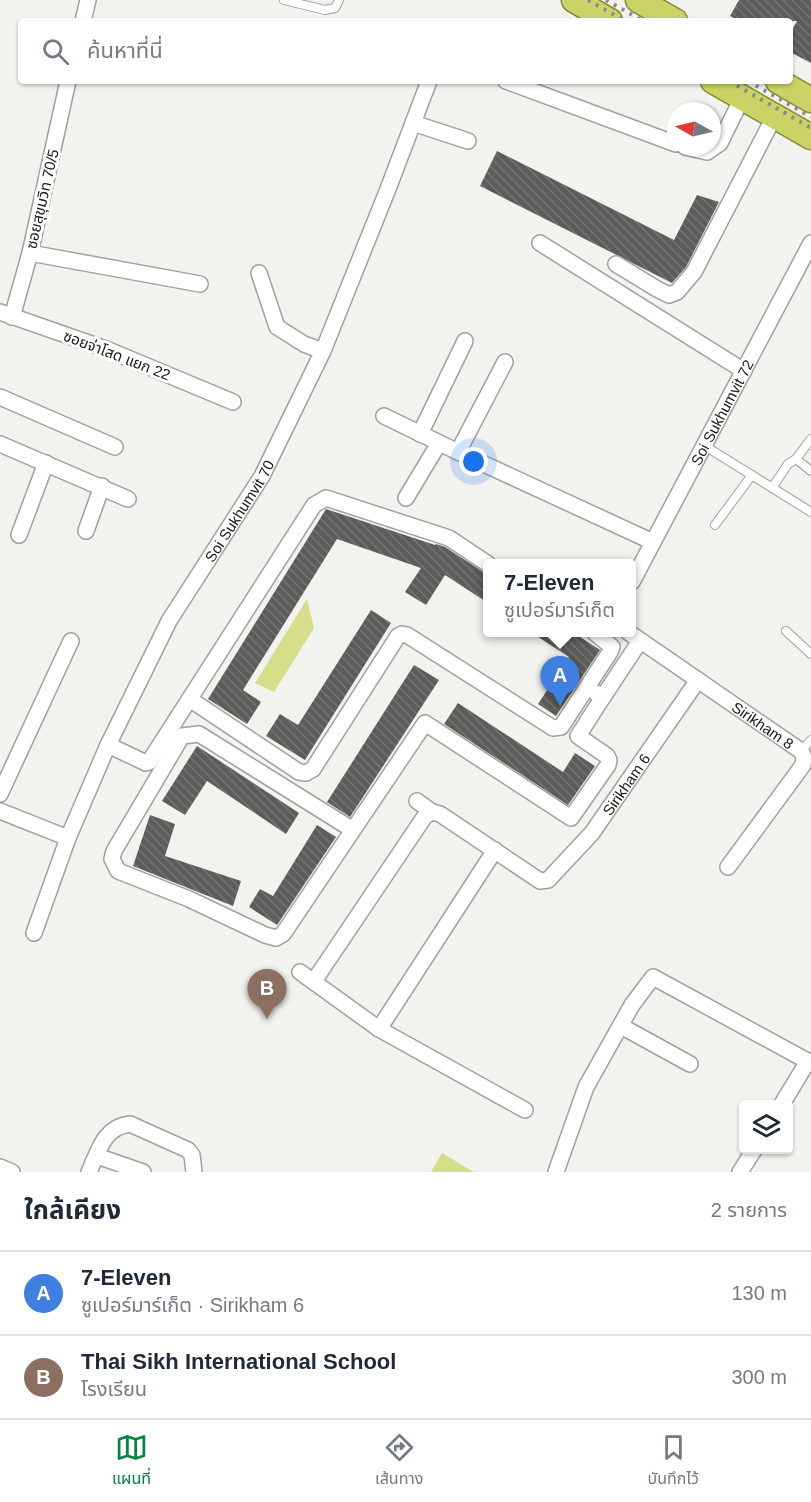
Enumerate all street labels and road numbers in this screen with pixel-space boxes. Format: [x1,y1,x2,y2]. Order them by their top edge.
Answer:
street label: ซอยสุขุมวิท 70/5 [22,148,63,251]
street label: ซอยจ่าโสด แยก 22 [61,327,173,383]
street label: Soi Sukhumvit 72 [687,357,756,468]
street label: Soi Sukhumvit 70 [201,457,277,565]
street label: Sirikham 8 [729,698,797,752]
street label: Sirikham 6 [599,750,653,818]

